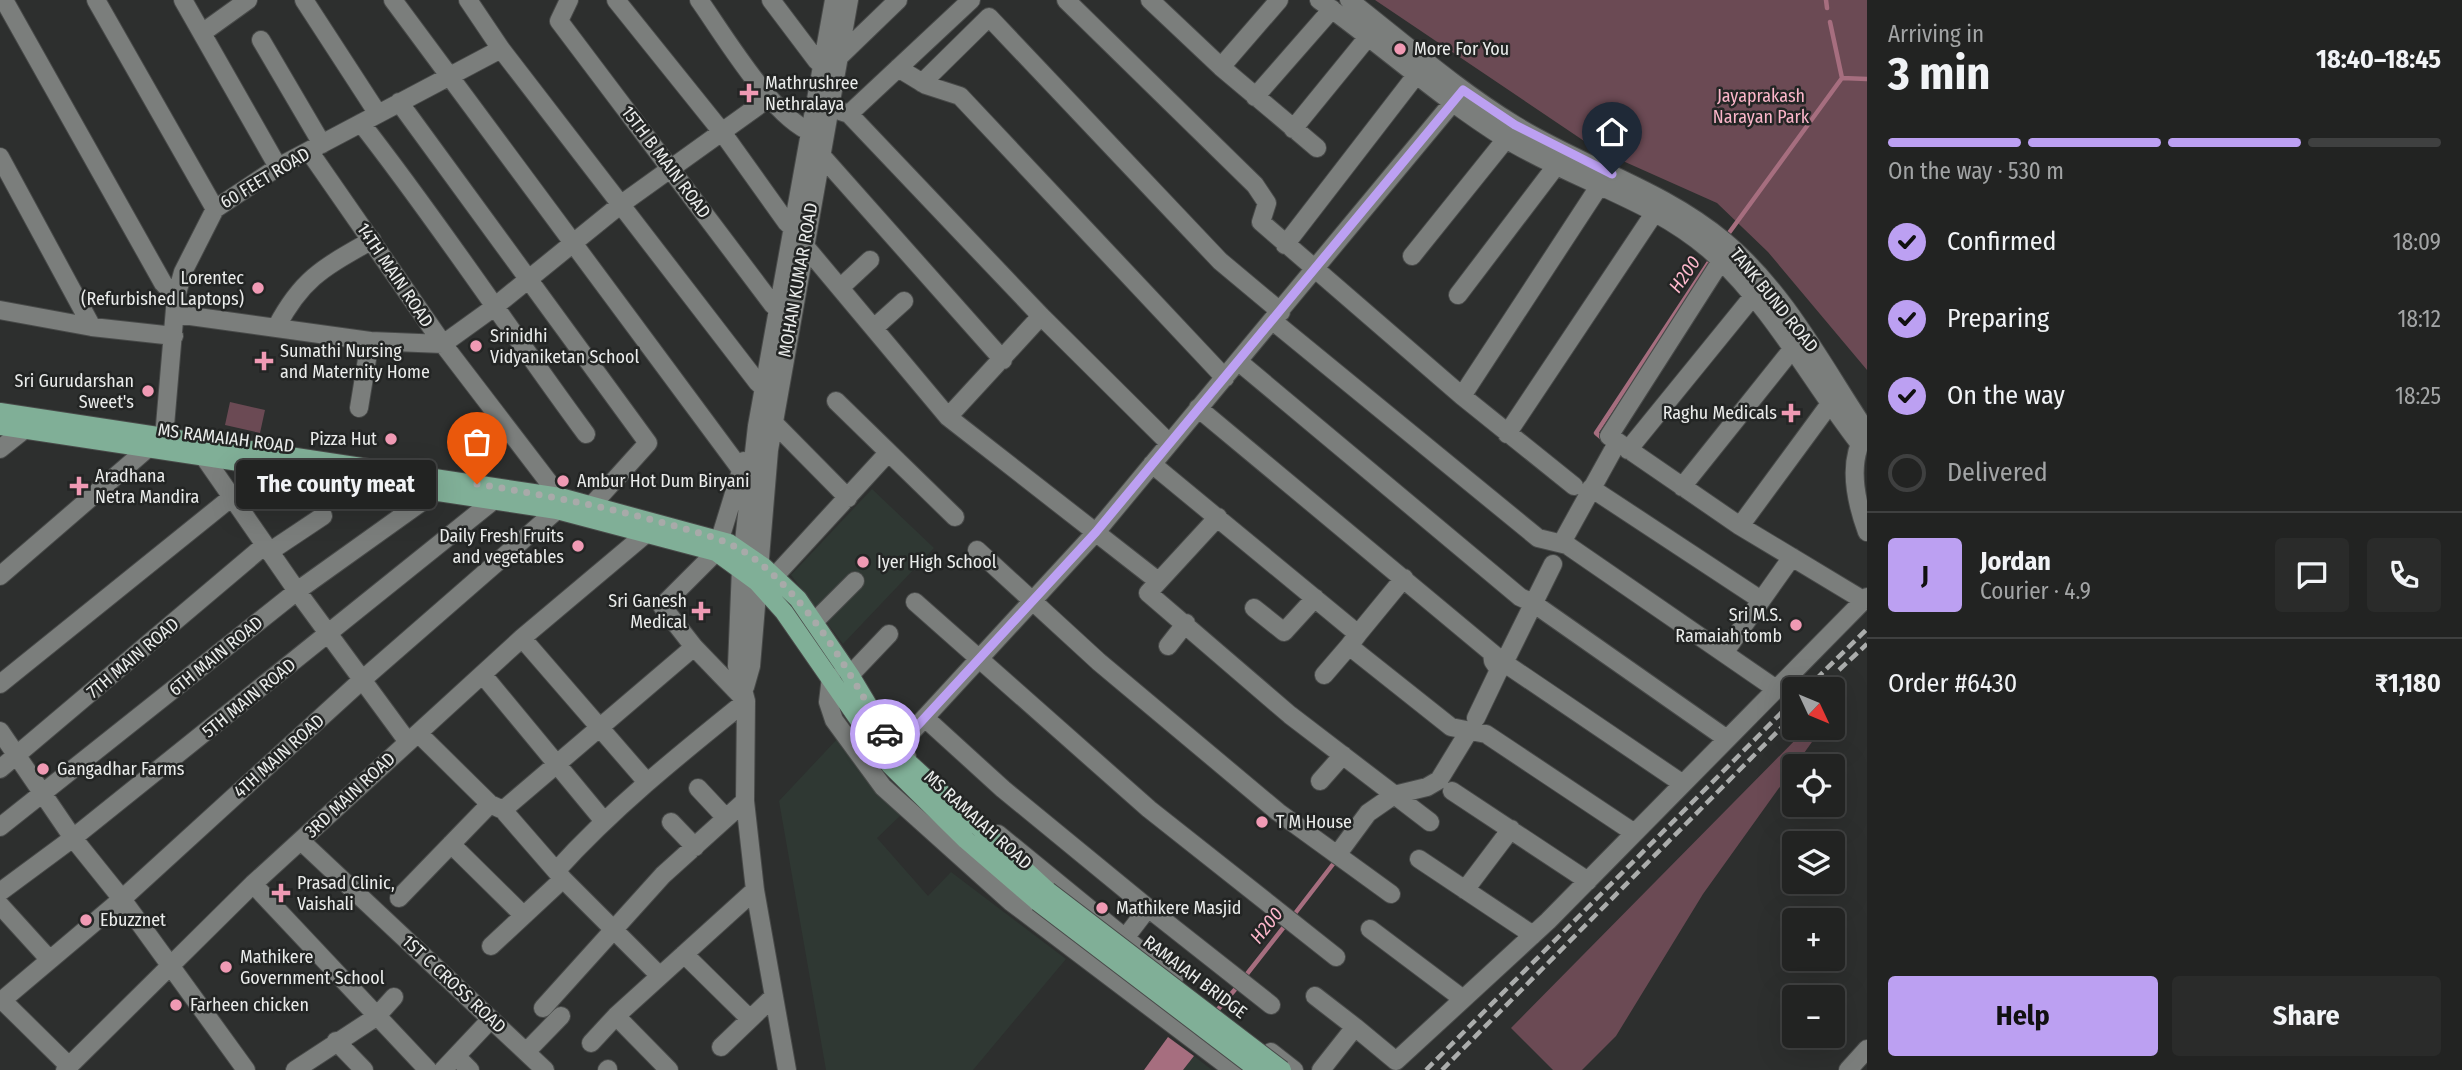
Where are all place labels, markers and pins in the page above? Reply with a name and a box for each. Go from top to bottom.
place label: More For You [1414,38,1509,60]
marker: More For You [1392,41,1408,57]
place label: Mathrushree Nethralaya [765,72,859,115]
marker: Mathrushree Nethralaya [739,83,759,103]
pin [1582,102,1642,174]
place label: Lorentec (Refurbished Laptops) [81,267,244,310]
marker: Lorentec (Refurbished Laptops) [250,280,266,296]
place label: Srinidhi Vidyaniketan School [490,325,639,368]
marker: Srinidhi Vidyaniketan School [468,338,484,354]
place label: Sumathi Nursing and Maternity Home [280,340,430,383]
marker: Sumathi Nursing and Maternity Home [254,351,274,371]
place label: Sri Gurudarshan Sweet's [15,370,134,413]
marker: Sri Gurudarshan Sweet's [140,383,156,399]
place label: Raghu Medicals [1663,402,1777,424]
marker: Raghu Medicals [1783,405,1799,421]
pin [447,412,507,484]
place label: Pizza Hut [310,428,377,450]
marker: Pizza Hut [383,431,399,447]
callout: The county meat [235,460,435,508]
place label: Aradhana Netra Mandira [95,465,199,508]
place label: Ambur Hot Dum Biryani [577,470,750,492]
marker: Ambur Hot Dum Biryani [555,473,571,489]
marker: Aradhana Netra Mandira [69,476,89,496]
place label: Daily Fresh Fruits and vegetables [439,525,564,568]
marker: Daily Fresh Fruits and vegetables [570,538,586,554]
place label: Iyer High School [877,551,997,573]
marker: Iyer High School [855,554,871,570]
place label: Sri Ganesh Medical [608,590,687,633]
marker: Sri Ganesh Medical [693,603,709,619]
place label: Sri M.S. Ramaiah tomb [1675,604,1782,647]
marker: Sri M.S. Ramaiah tomb [1788,617,1804,633]
place label: Gangadhar Farms [57,758,185,780]
marker: Gangadhar Farms [35,761,51,777]
place label: T M House [1276,811,1352,833]
marker: T M House [1254,814,1270,830]
place label: Prasad Clinic, Vaishali [297,872,395,915]
marker: Prasad Clinic, Vaishali [271,883,291,903]
place label: Mathikere Masjid [1116,897,1241,919]
marker: Mathikere Masjid [1094,900,1110,916]
place label: Ebuzznet [100,909,166,931]
marker: Ebuzznet [78,912,94,928]
place label: Mathikere Government School [240,946,385,989]
marker: Mathikere Government School [218,959,234,975]
place label: Farheen chicken [190,994,309,1016]
marker: Farheen chicken [168,997,184,1013]

